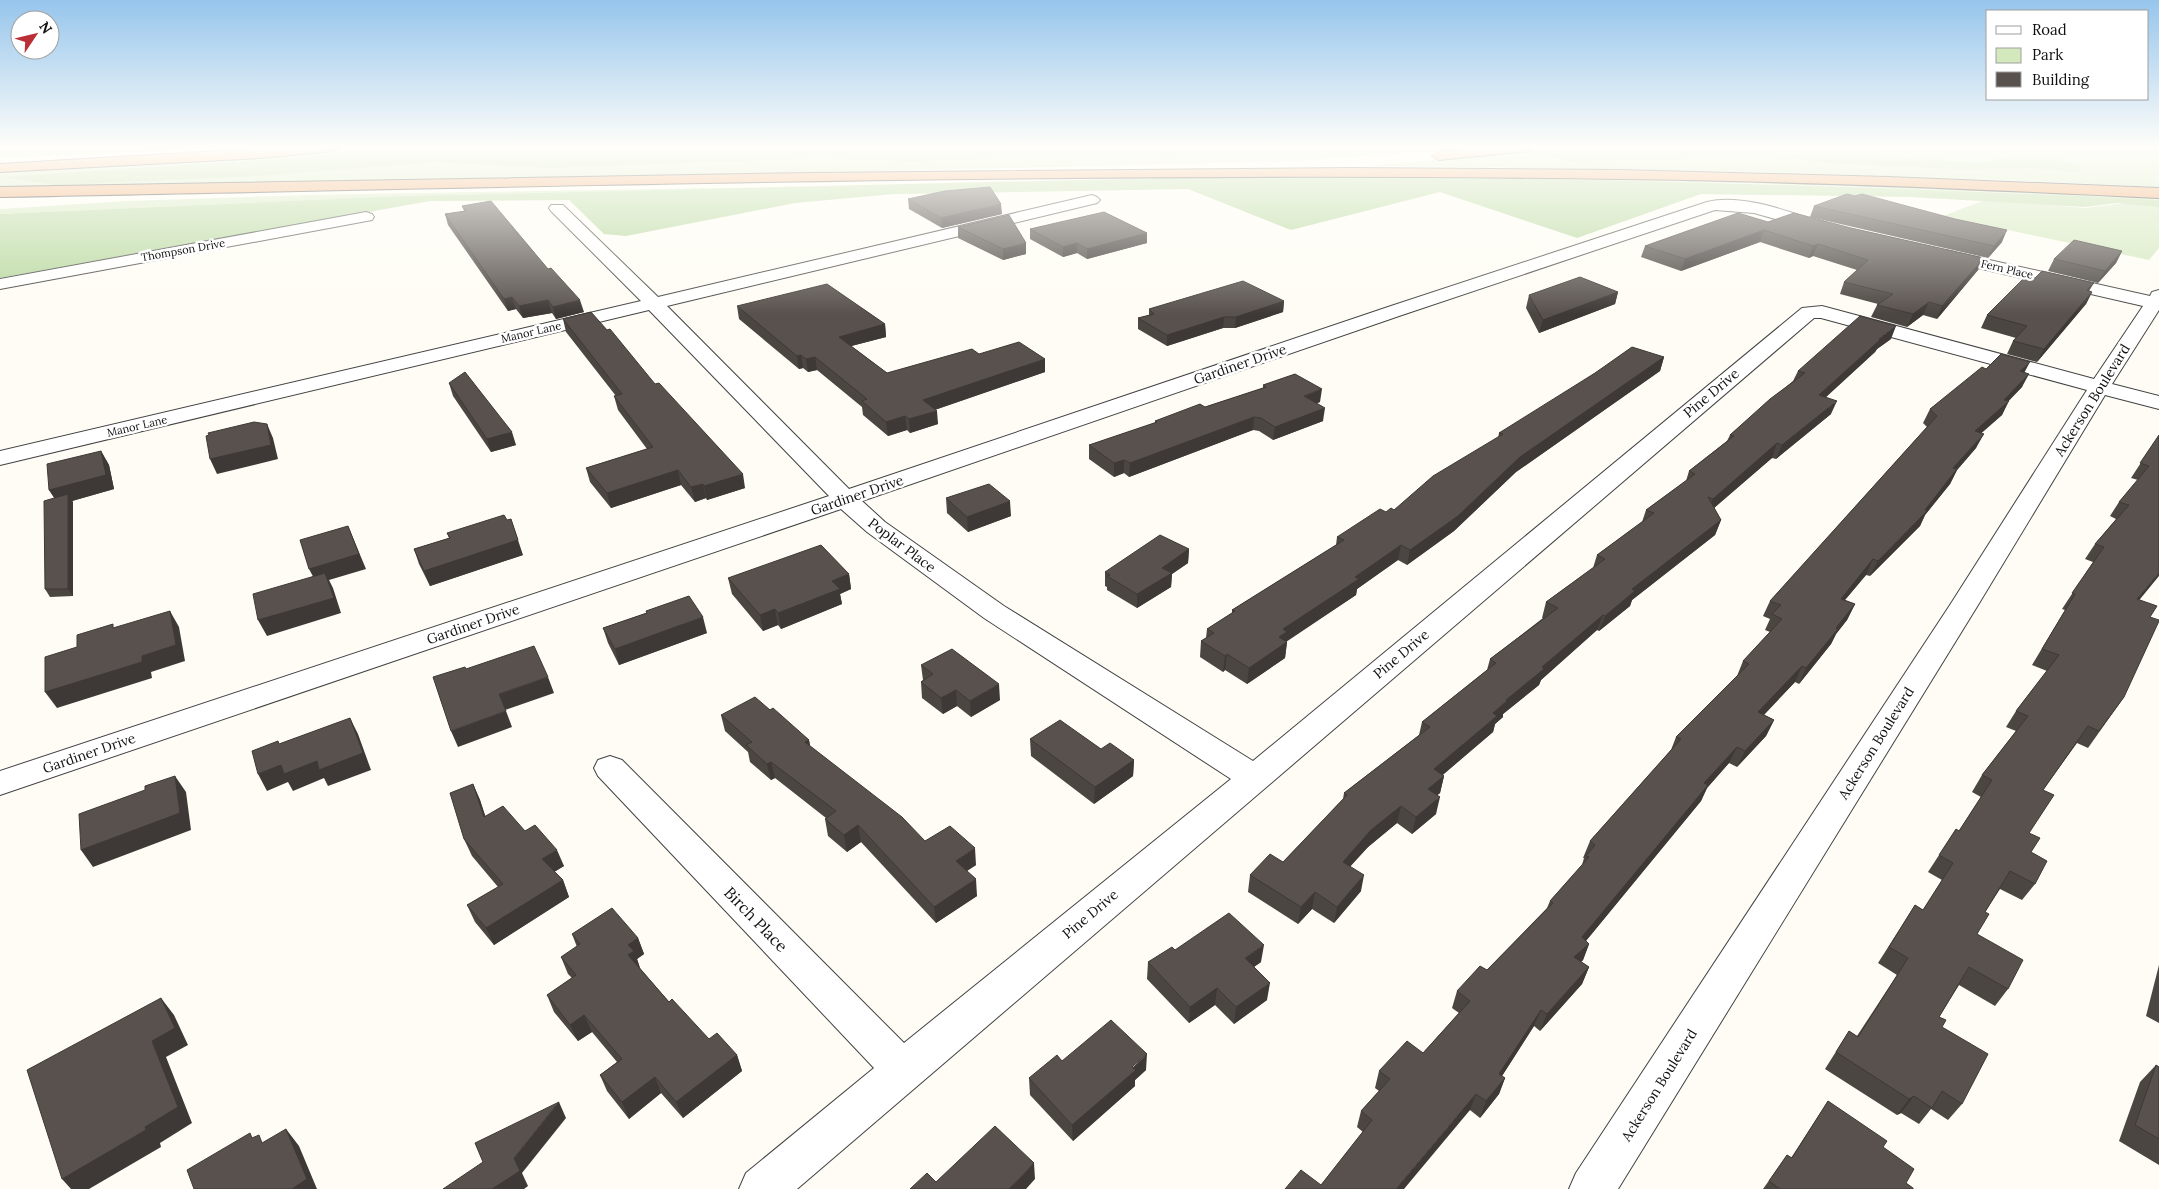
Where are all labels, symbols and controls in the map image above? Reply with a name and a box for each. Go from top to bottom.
north arrow [10,10,60,60]
legend [1986,10,2149,100]
text: N [35,18,56,37]
text: Road [2032,20,2067,39]
text: Park [2032,45,2063,64]
text: Building [2032,70,2090,89]
street label: Thompson Drive [140,236,226,264]
street label: Fern Place [1980,256,2035,282]
street label: Manor Lane [499,318,563,346]
street label: Gardiner Drive [1191,340,1289,388]
street label: Ackerson Boulevard [2050,340,2134,460]
street label: Pine Drive [1679,364,1743,421]
street label: Manor Lane [105,412,169,440]
street label: Gardiner Drive [808,471,906,519]
street label: Poplar Place [865,514,940,577]
street label: Gardiner Drive [424,600,522,648]
street label: Pine Drive [1369,625,1433,682]
street label: Ackerson Boulevard [1834,683,1918,803]
street label: Gardiner Drive [40,729,138,777]
street label: Birch Place [720,882,792,956]
street label: Pine Drive [1058,885,1122,942]
street label: Ackerson Boulevard [1617,1025,1701,1145]

